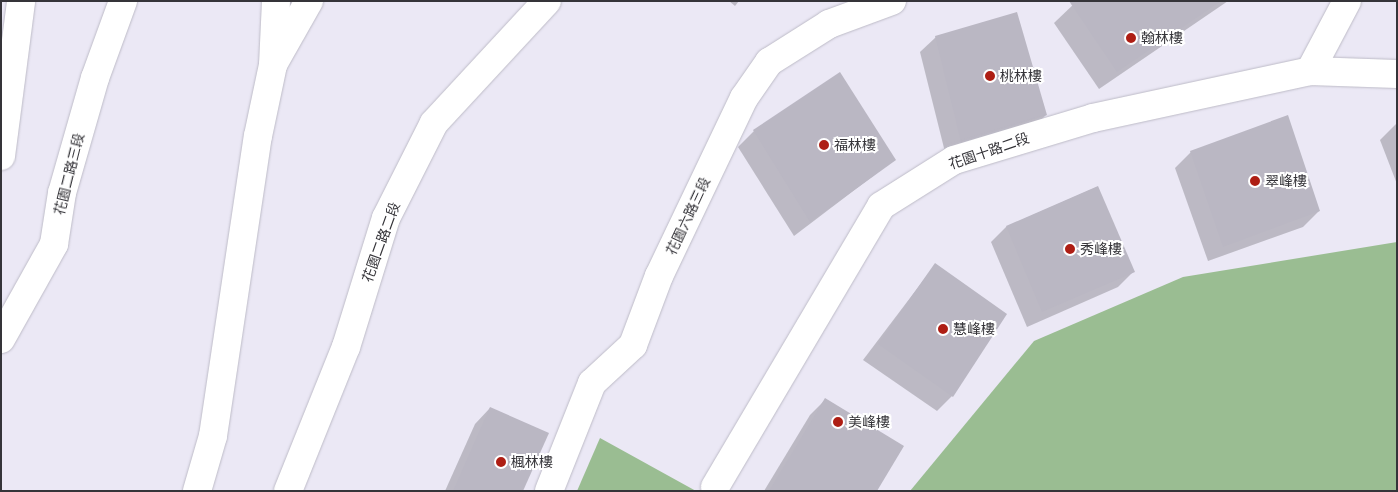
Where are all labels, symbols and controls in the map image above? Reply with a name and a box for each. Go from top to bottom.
place label: 翰林樓 [1141,30,1183,46]
marker: 翰林樓 [1125,32,1137,44]
place label: 桃林樓 [1000,68,1042,84]
marker: 桃林樓 [984,70,996,82]
street label: 花園十路二段 [947,129,1031,173]
street label: 花園二路三段 [51,131,87,217]
place label: 福林樓 [834,137,876,153]
marker: 福林樓 [818,139,830,151]
place label: 翠峰樓 [1265,173,1307,189]
street label: 花園六路三段 [663,174,713,258]
marker: 翠峰樓 [1249,175,1261,187]
street label: 花園二路二段 [359,200,403,284]
place label: 秀峰樓 [1080,241,1122,257]
marker: 秀峰樓 [1064,243,1076,255]
place label: 慧峰樓 [953,321,995,337]
marker: 慧峰樓 [937,323,949,335]
place label: 美峰樓 [848,414,890,430]
marker: 美峰樓 [832,416,844,428]
place label: 楓林樓 [511,454,553,470]
marker: 楓林樓 [495,456,507,468]

